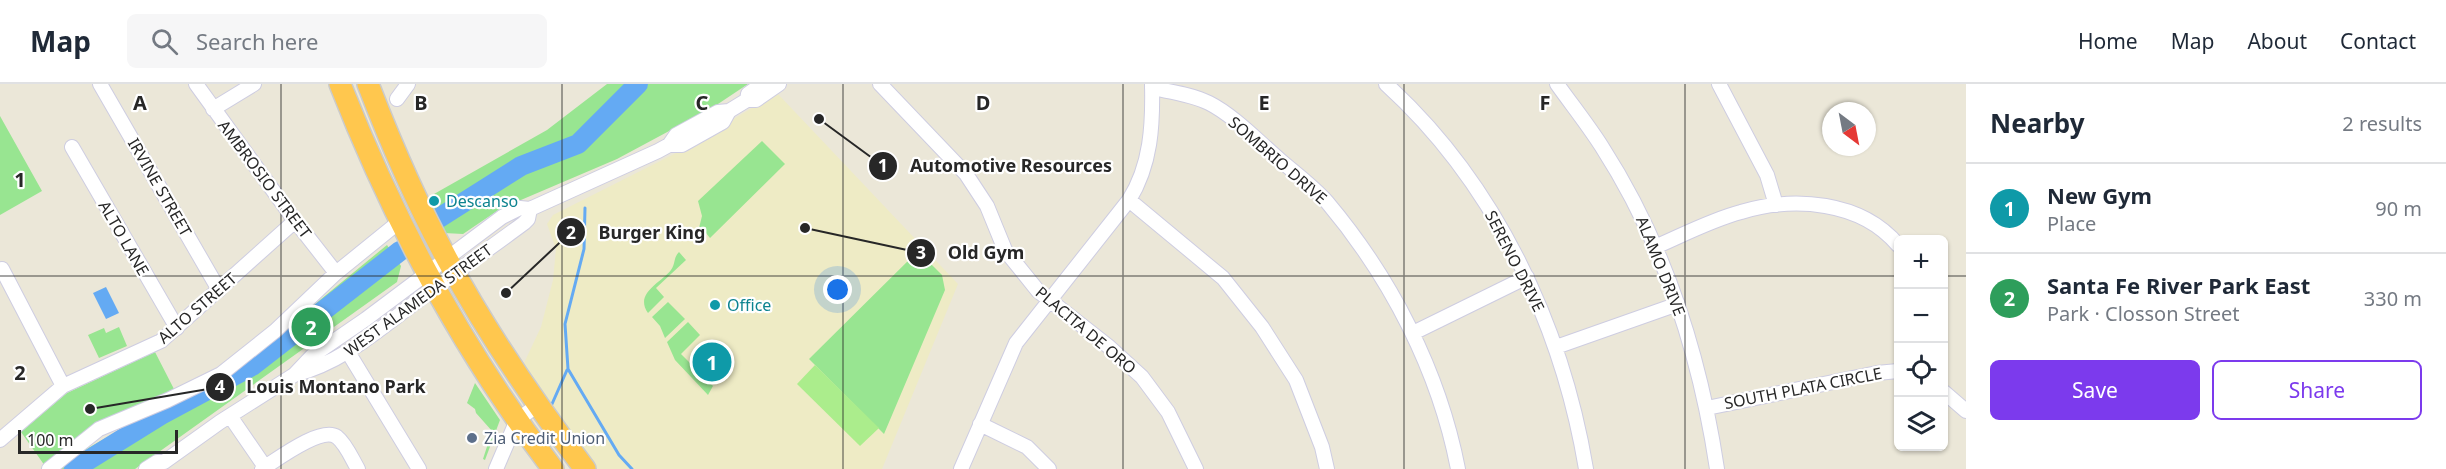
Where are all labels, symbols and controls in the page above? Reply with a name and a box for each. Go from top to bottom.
search box [127,14,547,68]
text: Map [30,22,91,60]
icon: search [148,25,181,58]
text: Search here [196,26,318,56]
text: Home [2078,27,2138,55]
text: Map [2171,27,2214,55]
text: About [2247,27,2307,55]
text: Contact [2340,27,2416,55]
text: A [133,89,147,116]
text: B [414,89,428,116]
text: C [696,89,709,116]
text: D [976,89,990,116]
text: E [1258,89,1270,116]
text: F [1540,89,1550,116]
north arrow [1822,102,1876,156]
text: Nearby [1990,105,2085,141]
text: 2 results [2342,110,2422,137]
street label: SOMBRIO DRIVE [1224,111,1332,209]
street label: AMBROSIO STREET [213,115,317,243]
street label: IRVINE STREET [123,134,197,240]
callout: Automotive Resources [868,148,1124,184]
text: 1 [878,153,888,177]
text: Automotive Resources [910,153,1112,177]
text: 1 [14,166,26,193]
text: New Gym [2047,180,2152,210]
place label: Descanso [446,190,518,212]
marker: Descanso [427,194,441,208]
text: 1 [2004,195,2015,222]
text: 90 m [2375,195,2422,222]
street label: ALTO LANE [94,196,154,280]
street label: SERENO DRIVE [1480,207,1550,315]
text: Place [2047,210,2096,237]
street label: ALAMO DRIVE [1631,213,1691,319]
callout: Burger King [556,214,717,250]
text: 2 [566,220,576,244]
text: Burger King [599,220,705,244]
callout: Old Gym [906,235,1037,271]
map controls [1894,235,1948,451]
button: + [1894,235,1948,289]
street label: WEST ALAMEDA STREET [340,239,497,361]
text: 3 [916,240,926,264]
text: Old Gym [948,240,1024,264]
street label: ALTO STREET [153,268,241,348]
text: Santa Fe River Park East [2047,270,2310,300]
your location [823,275,852,304]
street label: PLACITA DE ORO [1031,281,1141,379]
text: 2 [2004,285,2015,312]
text: 330 m [2364,285,2422,312]
button: − [1894,289,1948,343]
place label: Office [727,294,771,316]
marker: Office [708,298,722,312]
text: Park · Closson Street [2047,300,2240,327]
pin: 2 [292,304,330,350]
pin: 1 [692,340,732,384]
button: locate [1894,343,1948,397]
text: 2 [14,359,26,386]
button: Save [1990,360,2200,420]
button: Share [2212,360,2422,420]
street label: SOUTH PLATA CIRCLE [1722,362,1884,414]
callout: Louis Montano Park [205,369,438,405]
text: 4 [215,374,225,398]
text: Louis Montano Park [246,374,427,398]
button: layers [1894,397,1948,451]
scale bar [18,427,178,454]
place label: Zia Credit Union [484,427,605,449]
text: 100 m [27,429,74,451]
marker: Zia Credit Union [465,431,479,445]

